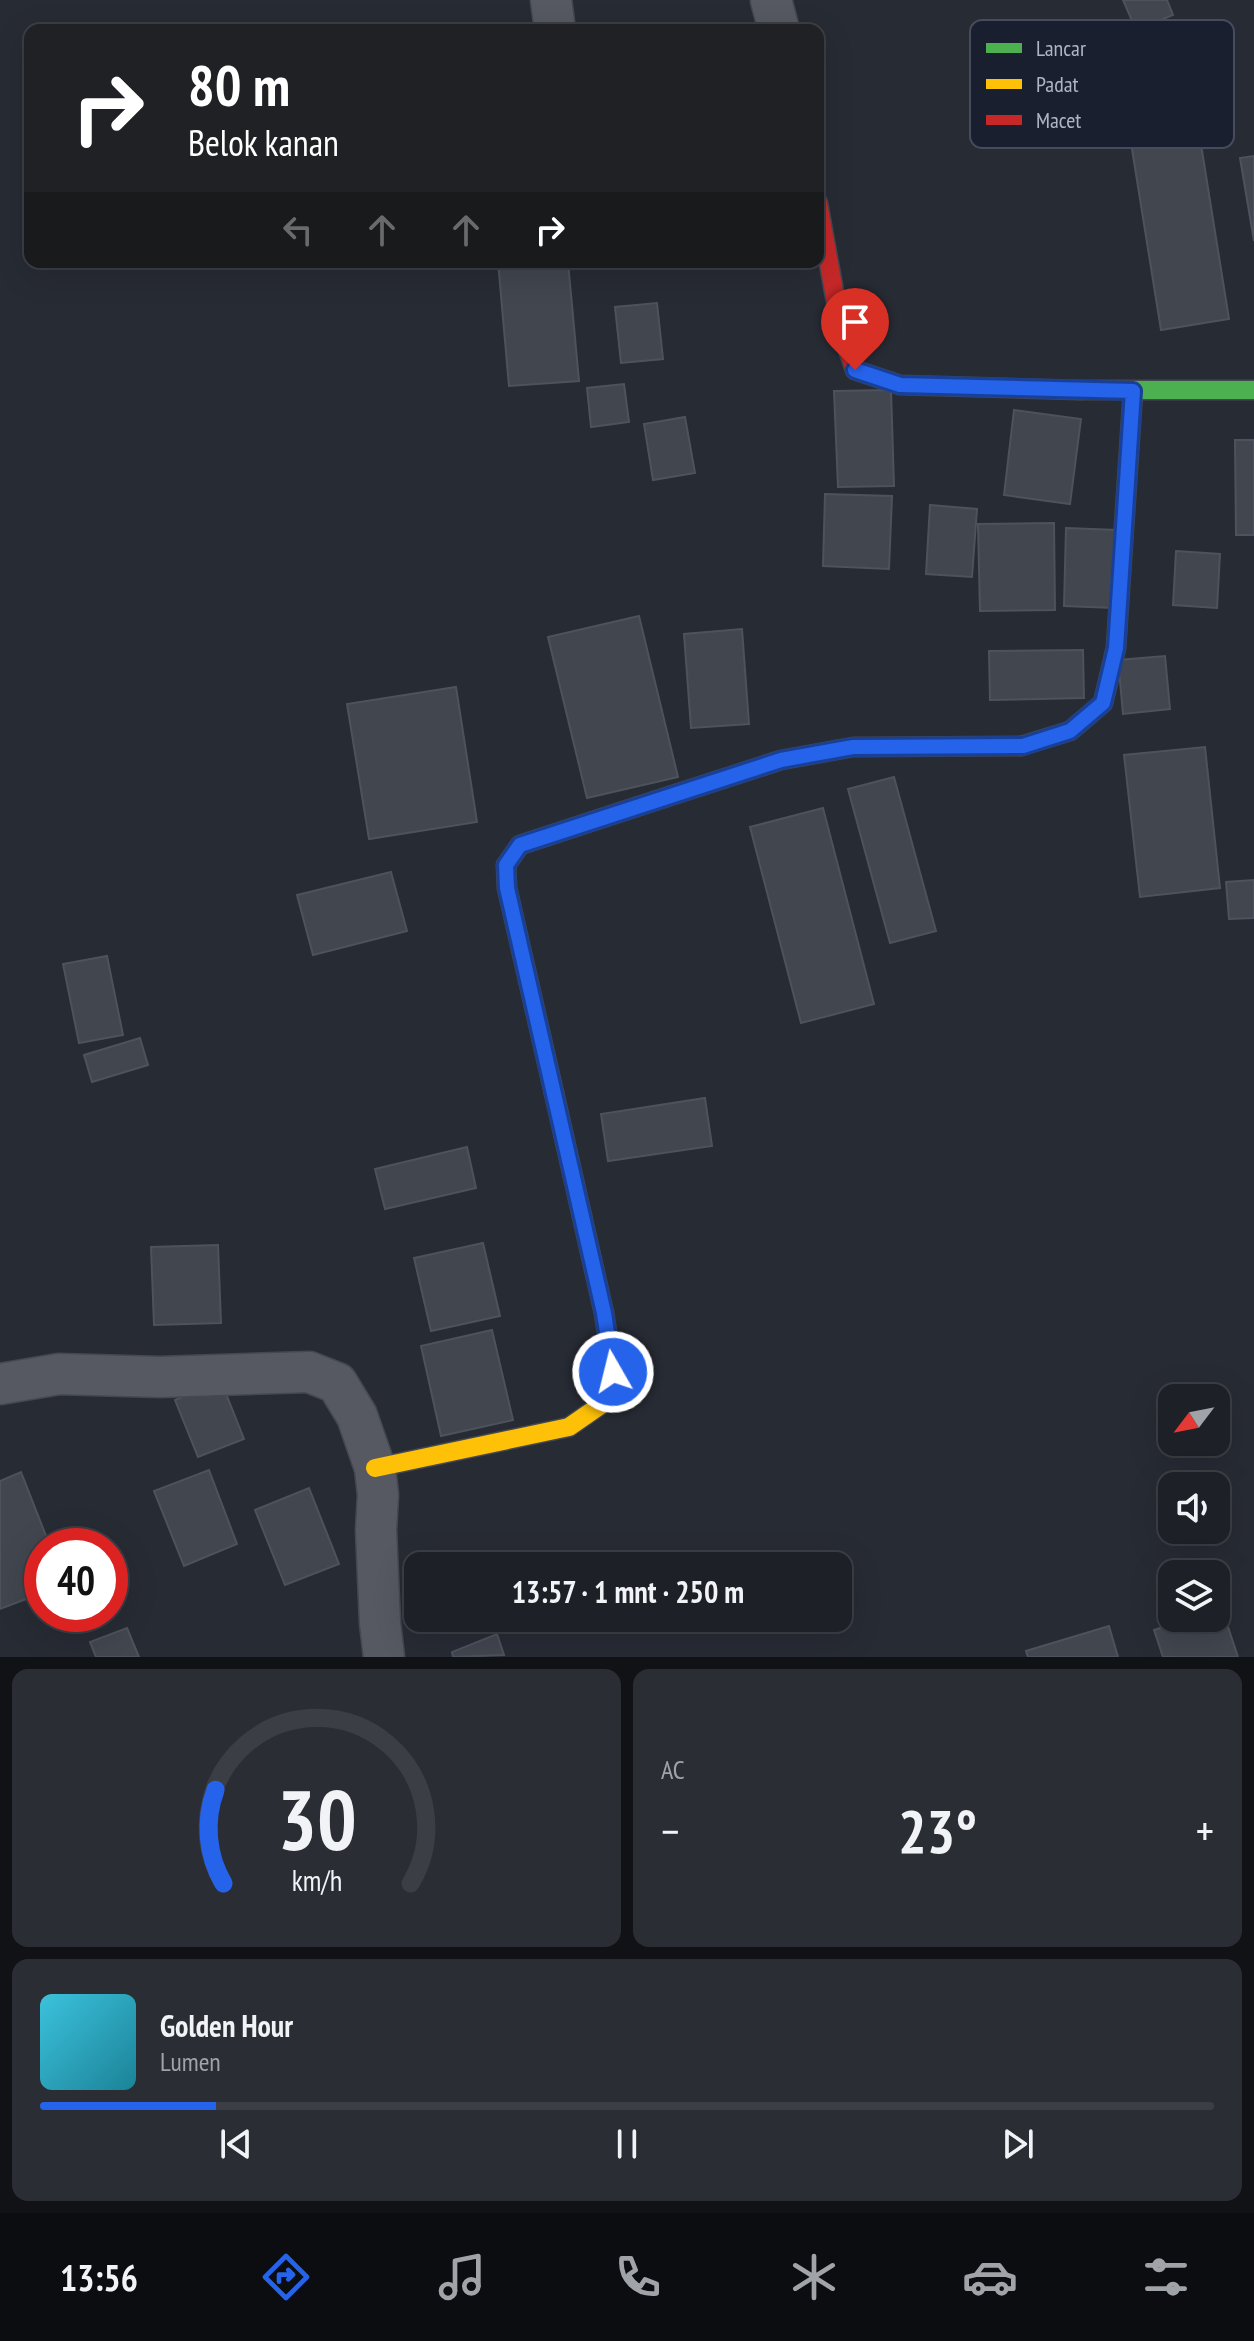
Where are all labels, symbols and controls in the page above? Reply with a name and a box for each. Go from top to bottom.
legend [970,20,1234,148]
text: Lancar [1036,34,1086,62]
text: 80 m [188,49,290,121]
icon: right [56,56,160,160]
text: Padat [1036,70,1079,98]
text: Macet [1036,106,1081,134]
text: Belok kanan [188,119,339,166]
icon: left [276,208,320,252]
icon: ahead [360,208,404,252]
icon: ahead [444,208,488,252]
icon: right [528,208,572,252]
pin [821,288,889,370]
icon: arrive [833,300,877,344]
position arrow [571,1330,655,1414]
north arrow [1158,1384,1230,1456]
map controls [1158,1384,1230,1632]
button: sound [1158,1472,1230,1544]
speed limit sign: 40 [24,1528,128,1632]
button: layers [1158,1560,1230,1632]
text: 13:57 · 1 mnt · 250 m [512,1572,744,1611]
text: AC [661,1753,685,1786]
text: 30 [277,1765,356,1873]
text: 23° [898,1792,977,1870]
text: − [661,1802,679,1859]
text: + [1196,1802,1214,1859]
text: km/h [291,1862,342,1899]
text: Golden Hour [160,2006,293,2045]
text: Lumen [160,2045,221,2078]
icon: previous [214,2122,258,2166]
icon: pause [605,2122,649,2166]
icon: next [996,2122,1040,2166]
icon: directions [258,2249,314,2305]
icon: music [434,2249,490,2305]
icon: phone [610,2249,666,2305]
icon: climate [786,2249,842,2305]
icon: car [962,2249,1018,2305]
icon: filters [1138,2249,1194,2305]
text: 13:56 [60,2254,138,2301]

